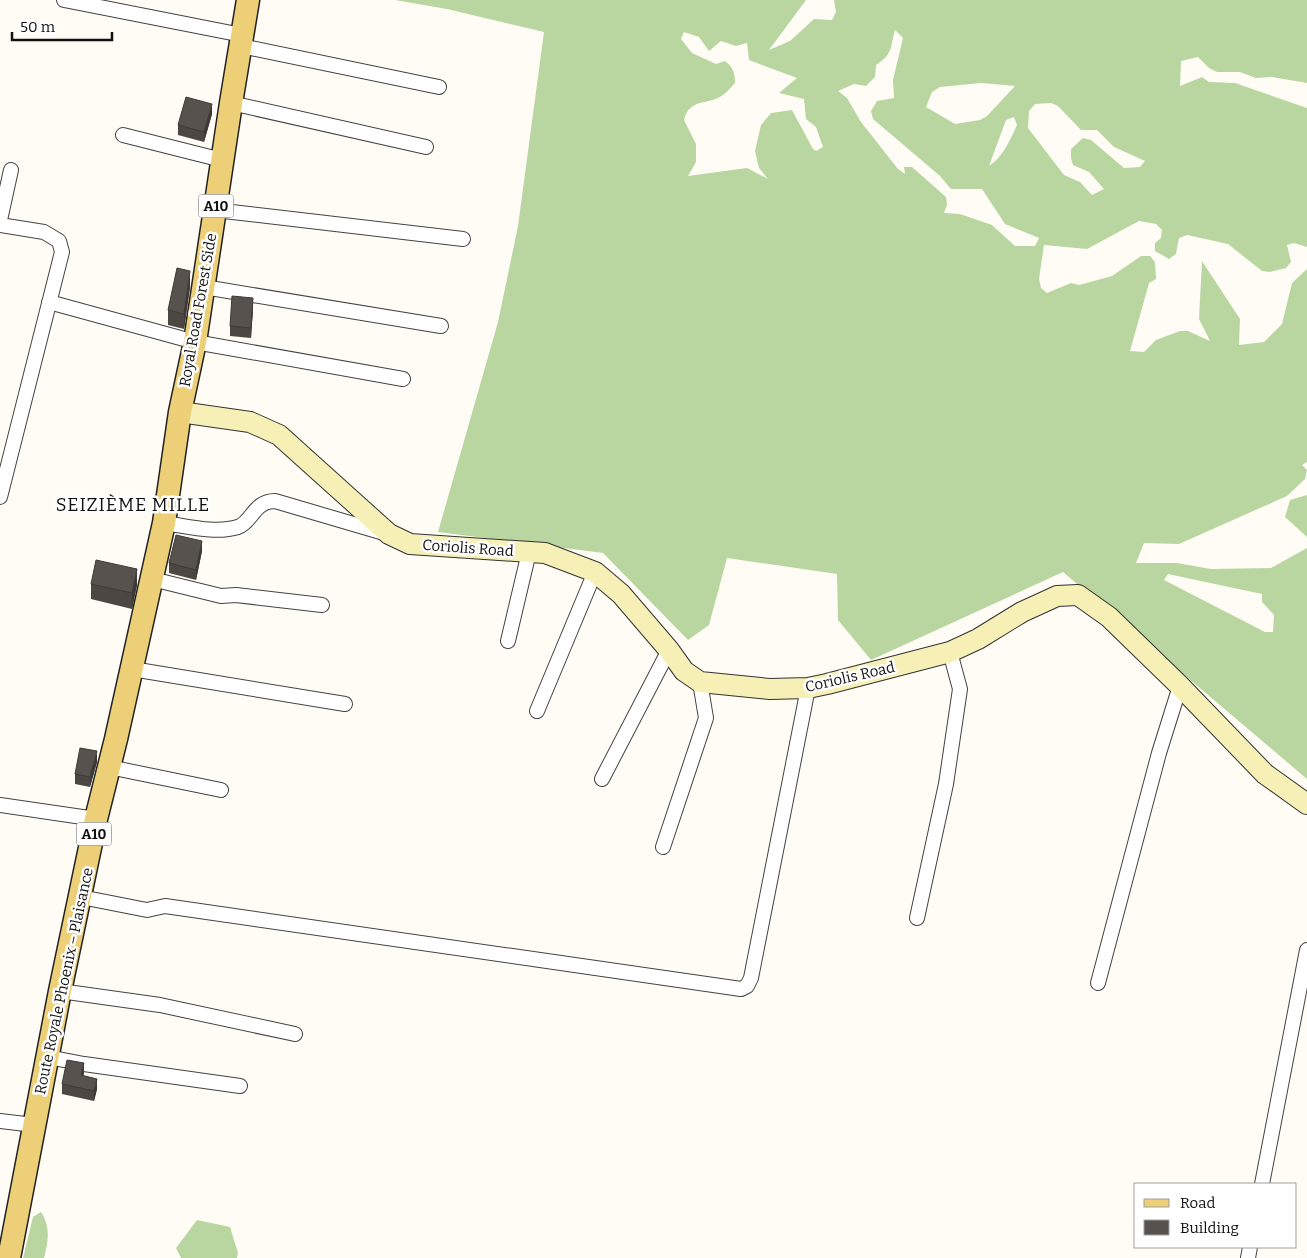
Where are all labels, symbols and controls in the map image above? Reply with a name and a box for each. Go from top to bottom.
scale bar [12,10,112,42]
text: 50 m [20,18,56,36]
road number: A10 [198,195,234,218]
street label: Royal Road Forest Side [176,232,220,388]
district label: SEIZIÈME MILLE [56,493,210,516]
street label: Coriolis Road [422,536,514,560]
street label: Coriolis Road [803,658,897,696]
road number: A10 [76,822,112,846]
street label: Route Royale Phoenix – Plaisance [31,866,97,1096]
legend [1134,1183,1297,1248]
text: Road [1180,1194,1215,1212]
text: Building [1180,1219,1239,1237]

